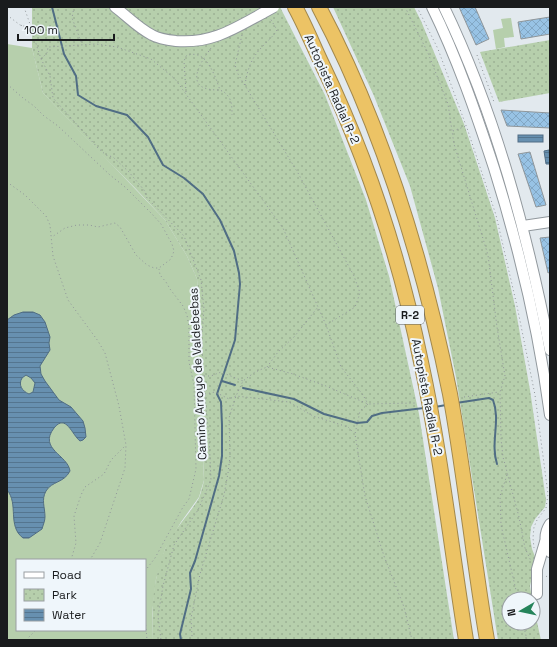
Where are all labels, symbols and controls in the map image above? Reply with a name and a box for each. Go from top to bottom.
scale bar [18,16,114,42]
text: 100 m [24,22,58,38]
street label: Autopista Radial R-2 [301,32,363,146]
street label: Camino Arroyo de Valdebebas [186,288,210,460]
road number: R-2 [396,306,424,324]
street label: Autopista Radial R-2 [408,337,446,457]
legend [16,559,146,631]
text: Road [52,567,81,583]
text: Park [52,587,77,603]
north arrow [501,591,541,631]
text: Water [52,607,86,623]
text: N [504,608,519,617]

